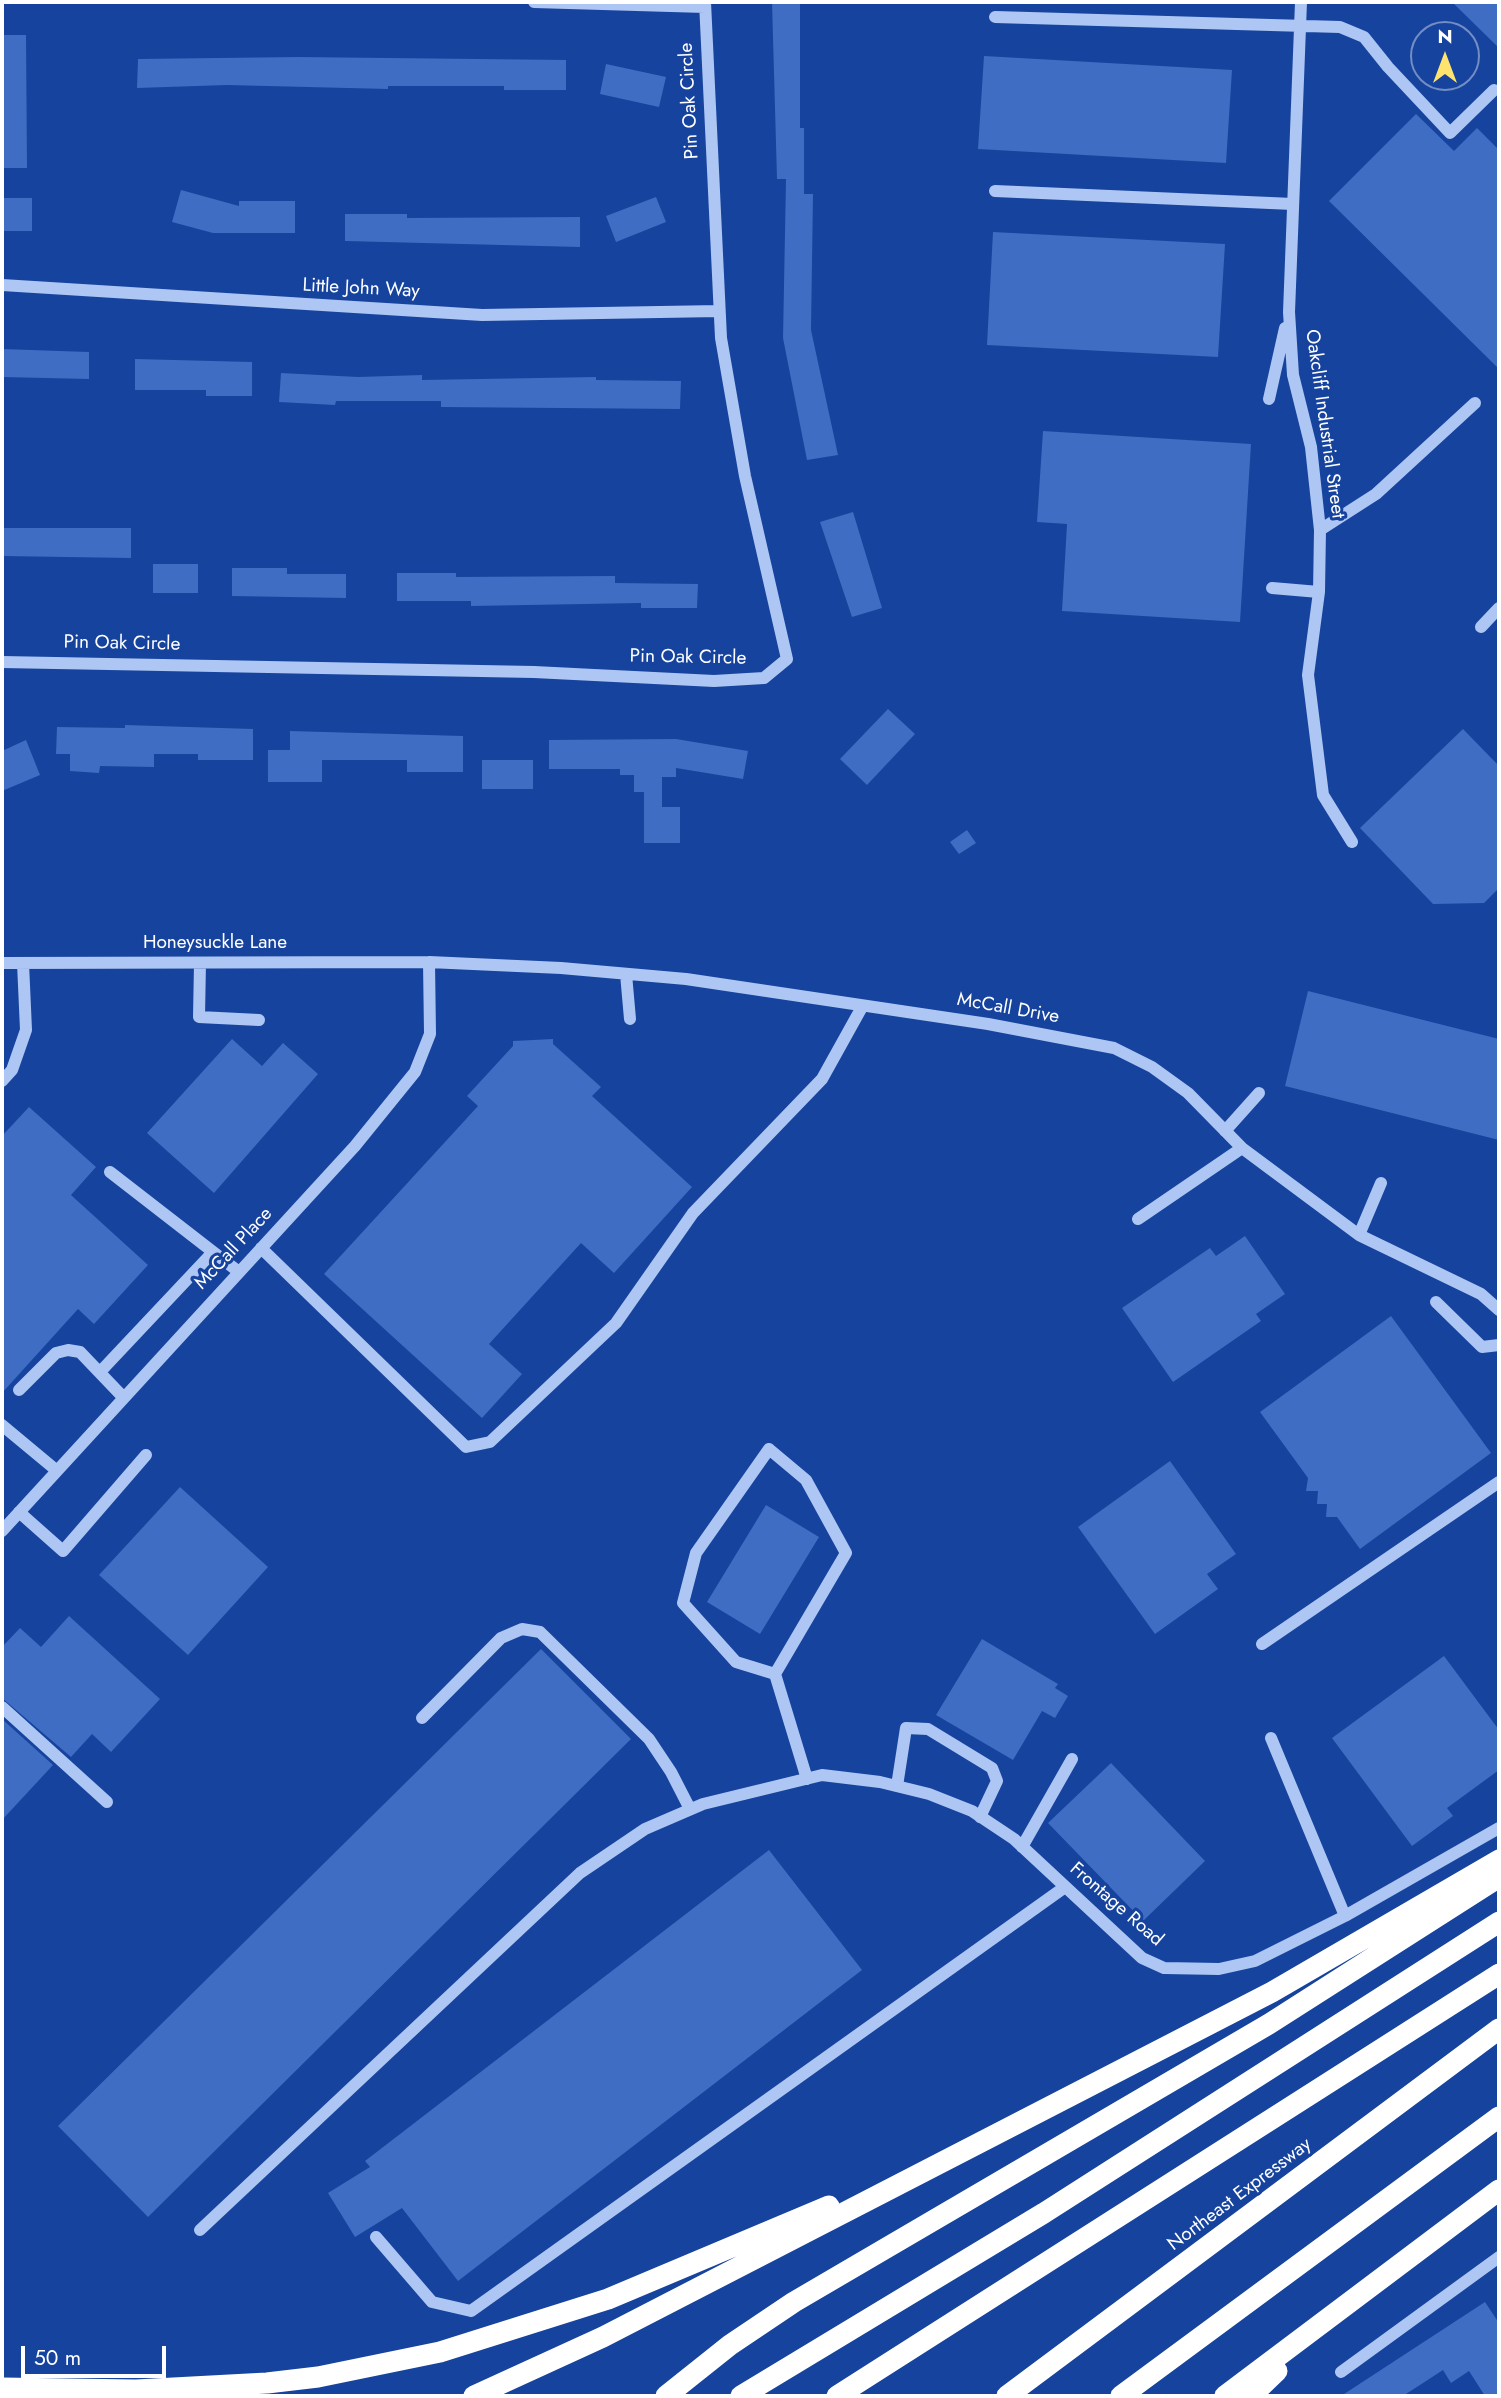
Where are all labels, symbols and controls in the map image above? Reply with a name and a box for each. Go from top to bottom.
north arrow [1410,21,1480,91]
text: N [1437,23,1453,50]
street label: Pin Oak Circle [676,42,704,160]
street label: Little John Way [302,275,420,303]
street label: Oakcliff Industrial Street [1299,328,1349,520]
street label: Pin Oak Circle [63,632,181,656]
street label: Pin Oak Circle [629,646,747,670]
street label: Honeysuckle Lane [143,932,287,954]
street label: McCall Drive [955,989,1061,1029]
street label: McCall Place [190,1203,278,1295]
street label: Frontage Road [1064,1858,1168,1952]
street label: Northeast Expressway [1164,2134,1316,2256]
scale bar [24,2332,170,2376]
text: 50 m [34,2343,81,2373]

